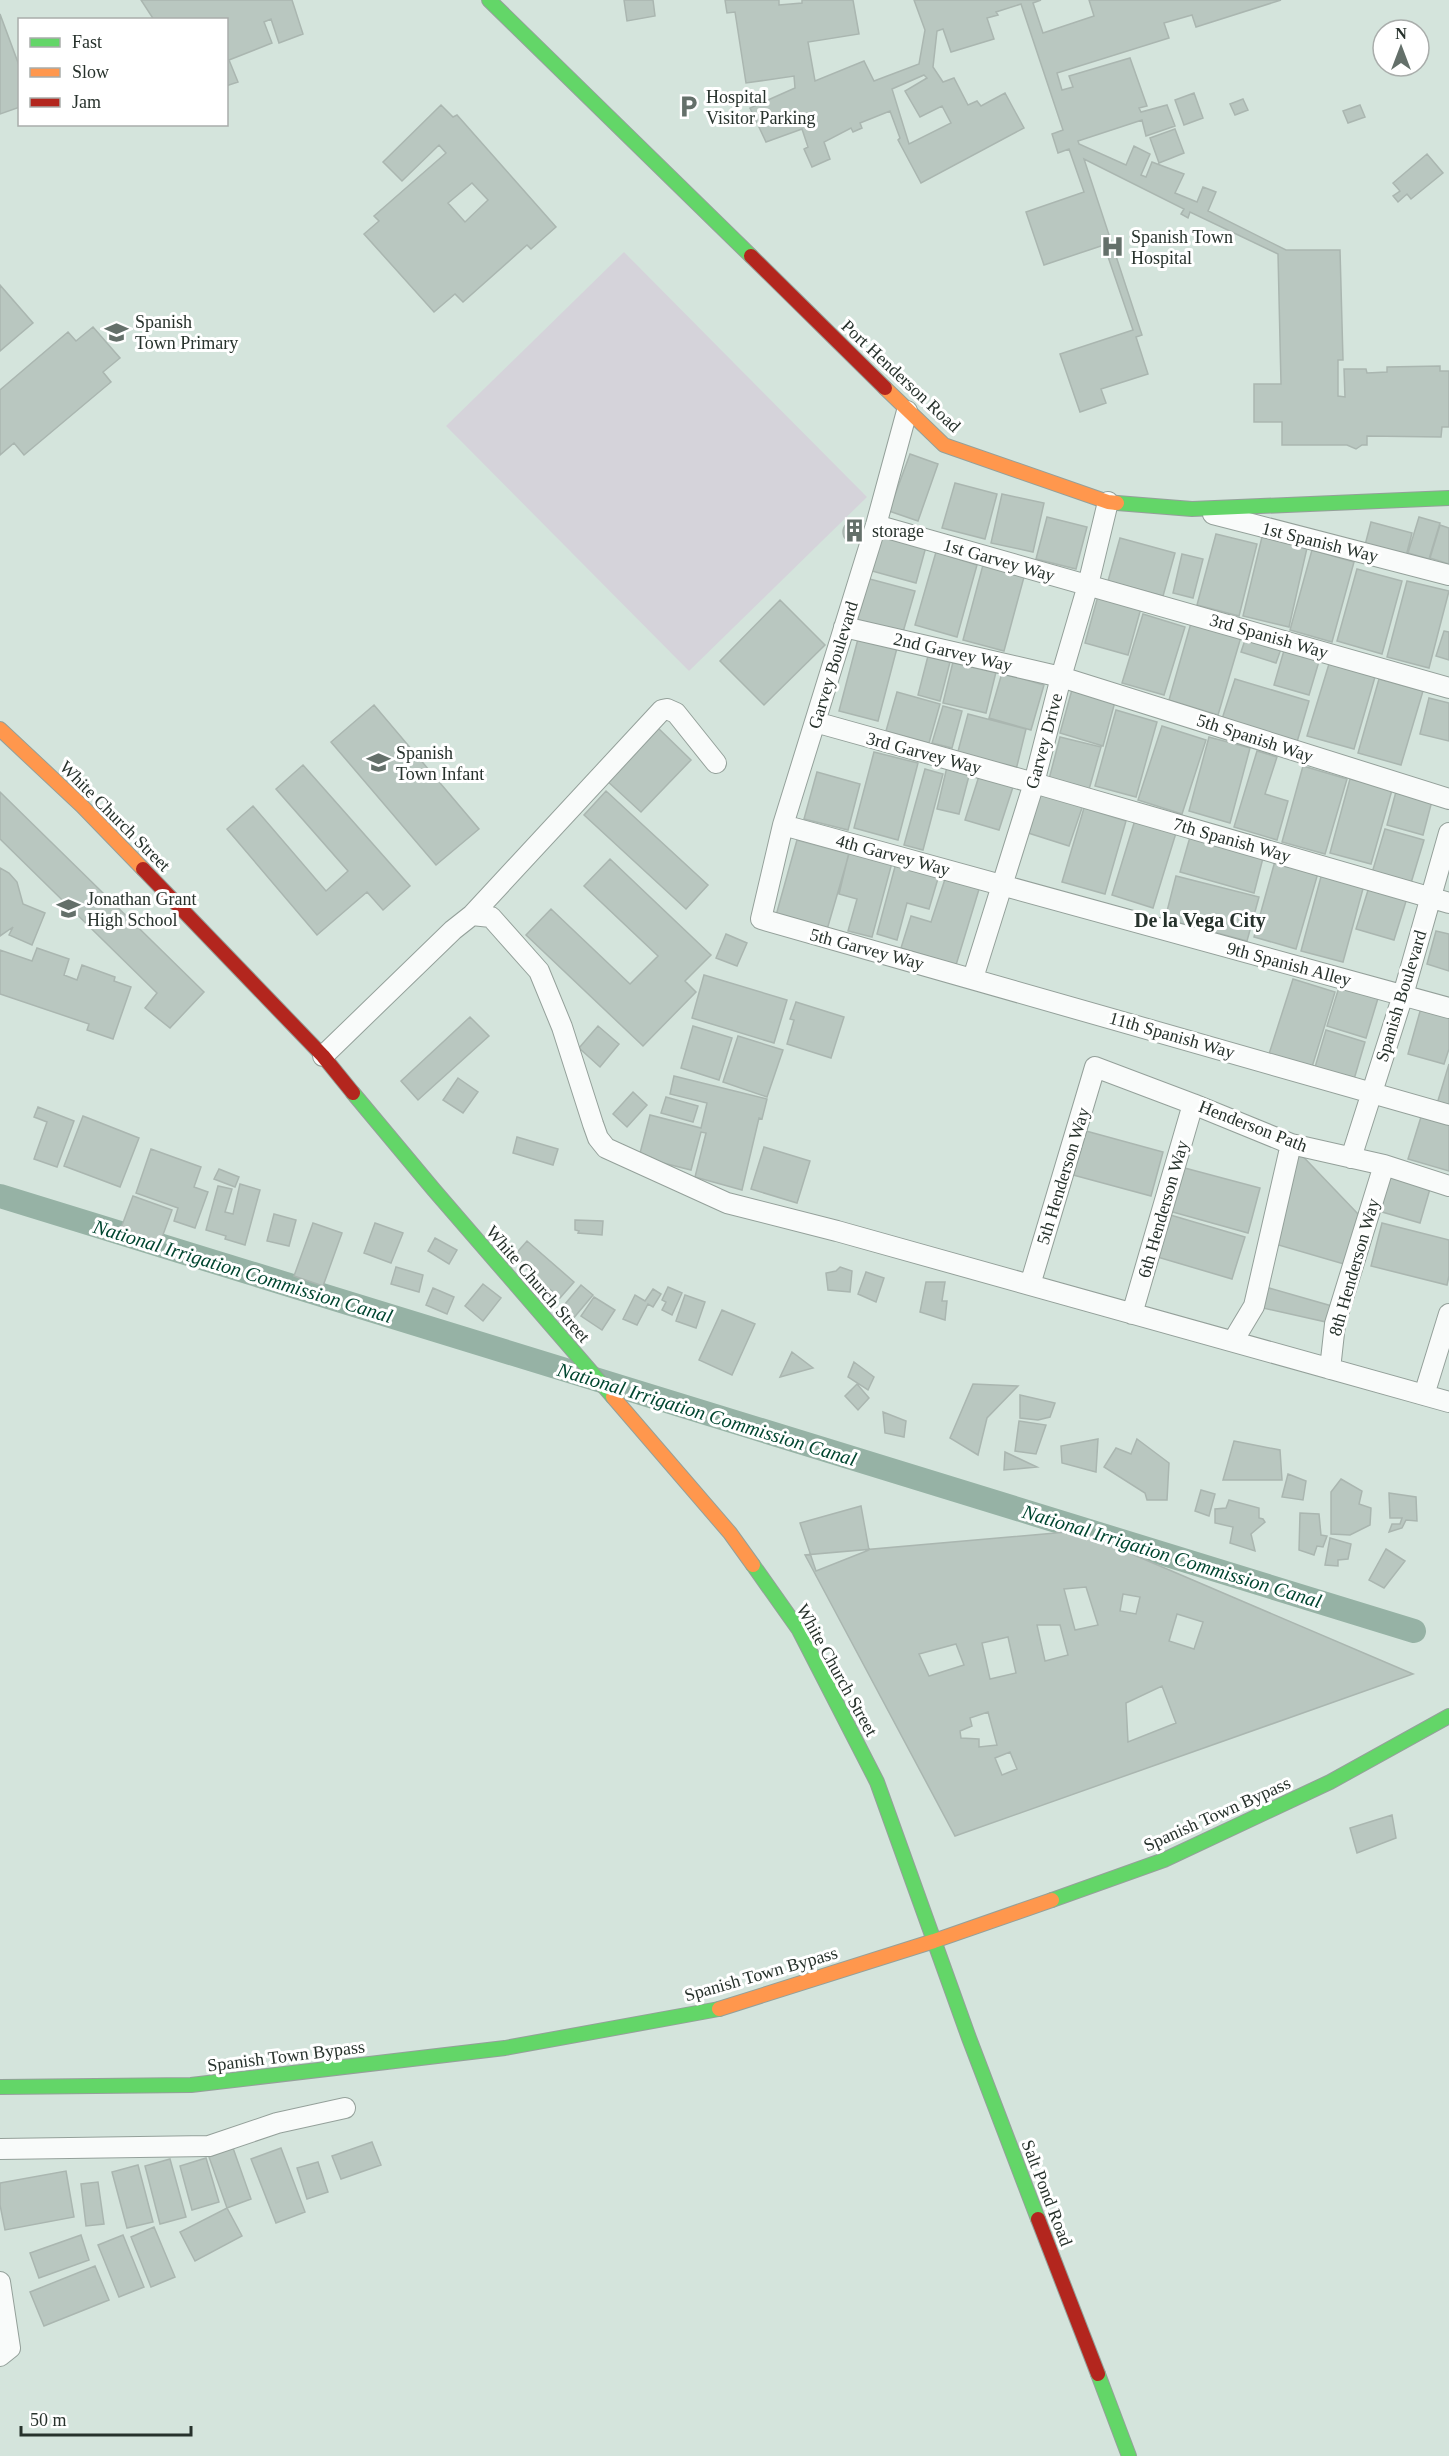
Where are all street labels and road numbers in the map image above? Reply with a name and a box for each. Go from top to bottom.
street label: Port Henderson Road [838,316,964,436]
street label: 1st Spanish Way [1260,518,1380,566]
street label: 1st Garvey Way [941,535,1057,585]
street label: Garvey Boulevard [804,599,862,731]
street label: 3rd Spanish Way [1208,610,1330,662]
street label: 2nd Garvey Way [892,629,1014,675]
street label: Garvey Drive [1022,691,1066,791]
street label: 5th Spanish Way [1194,710,1316,766]
street label: 3rd Garvey Way [864,728,984,778]
street label: White Church Street [56,757,174,875]
street label: 7th Spanish Way [1171,814,1293,866]
street label: 4th Garvey Way [834,830,952,880]
street label: 5th Garvey Way [808,924,926,974]
street label: Spanish Boulevard [1371,928,1431,1064]
street label: 9th Spanish Alley [1225,938,1353,990]
street label: 11th Spanish Way [1107,1008,1237,1062]
street label: Henderson Path [1196,1096,1310,1156]
street label: 5th Henderson Way [1033,1105,1093,1247]
street label: 6th Henderson Way [1134,1138,1192,1280]
street label: 8th Henderson Way [1325,1196,1383,1338]
street label: White Church Street [482,1222,594,1346]
street label: White Church Street [792,1600,882,1740]
street label: Spanish Town Bypass [1141,1773,1293,1855]
street label: Spanish Town Bypass [682,1943,840,2005]
street label: Spanish Town Bypass [206,2036,366,2076]
street label: Salt Pond Road [1018,2137,1076,2249]

